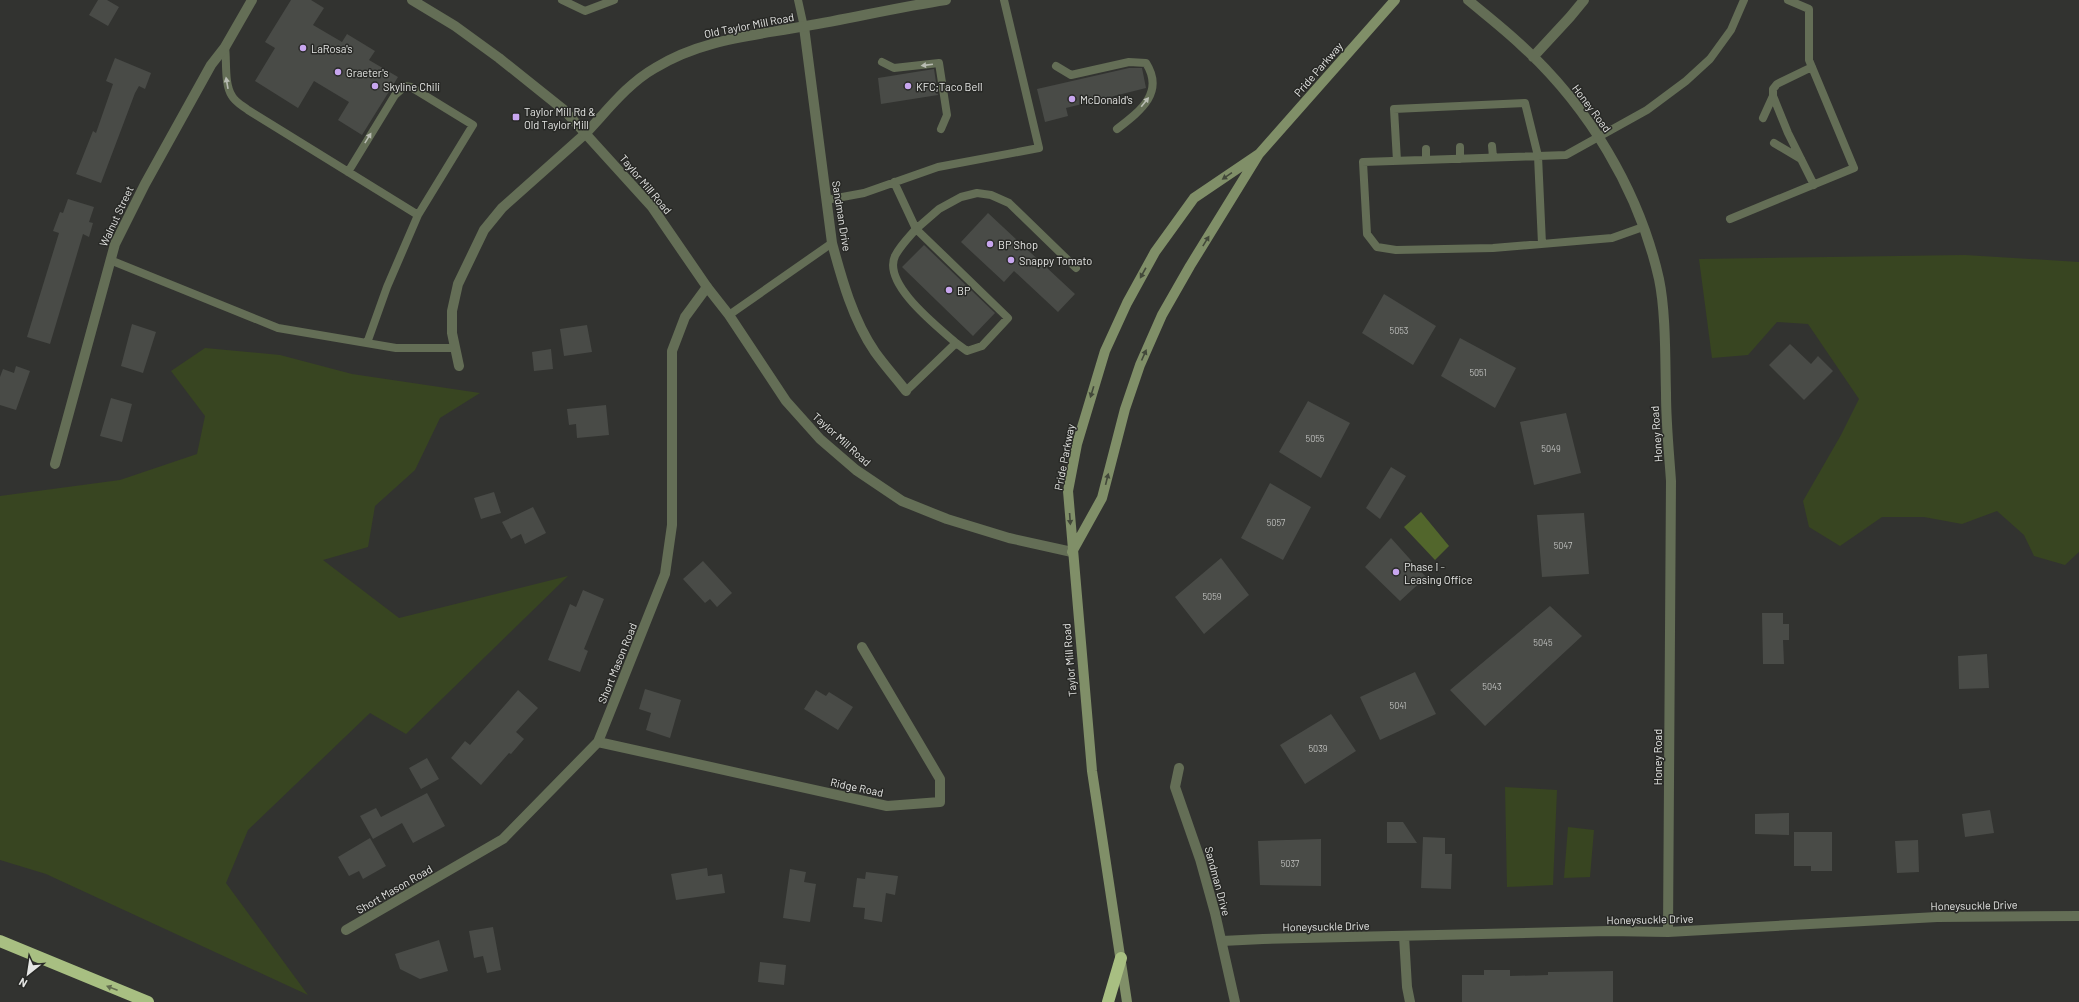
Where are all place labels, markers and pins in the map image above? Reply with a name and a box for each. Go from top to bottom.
place label: LaRosa's [311,42,353,55]
marker: LaRosa's [298,43,308,53]
place label: Graeter's [346,66,389,79]
marker: Graeter's [333,67,343,77]
place label: Skyline Chili [383,80,440,93]
place label: KFC;Taco Bell [916,80,982,93]
marker: Skyline Chili [370,81,380,91]
marker: KFC;Taco Bell [903,81,913,91]
place label: McDonald's [1080,93,1133,106]
marker: McDonald's [1067,94,1077,104]
place label: Taylor Mill Rd & Old Taylor Mill [524,105,596,131]
marker: Taylor Mill Rd & Old Taylor Mill [511,112,521,122]
place label: BP Shop [998,238,1038,251]
marker: BP Shop [985,239,995,249]
place label: Snappy Tomato [1019,254,1092,267]
marker: Snappy Tomato [1006,255,1016,265]
place label: BP [957,284,971,297]
marker: BP [944,285,954,295]
place label: Phase I - Leasing Office [1404,560,1473,586]
marker: Phase I - Leasing Office [1391,567,1401,577]

